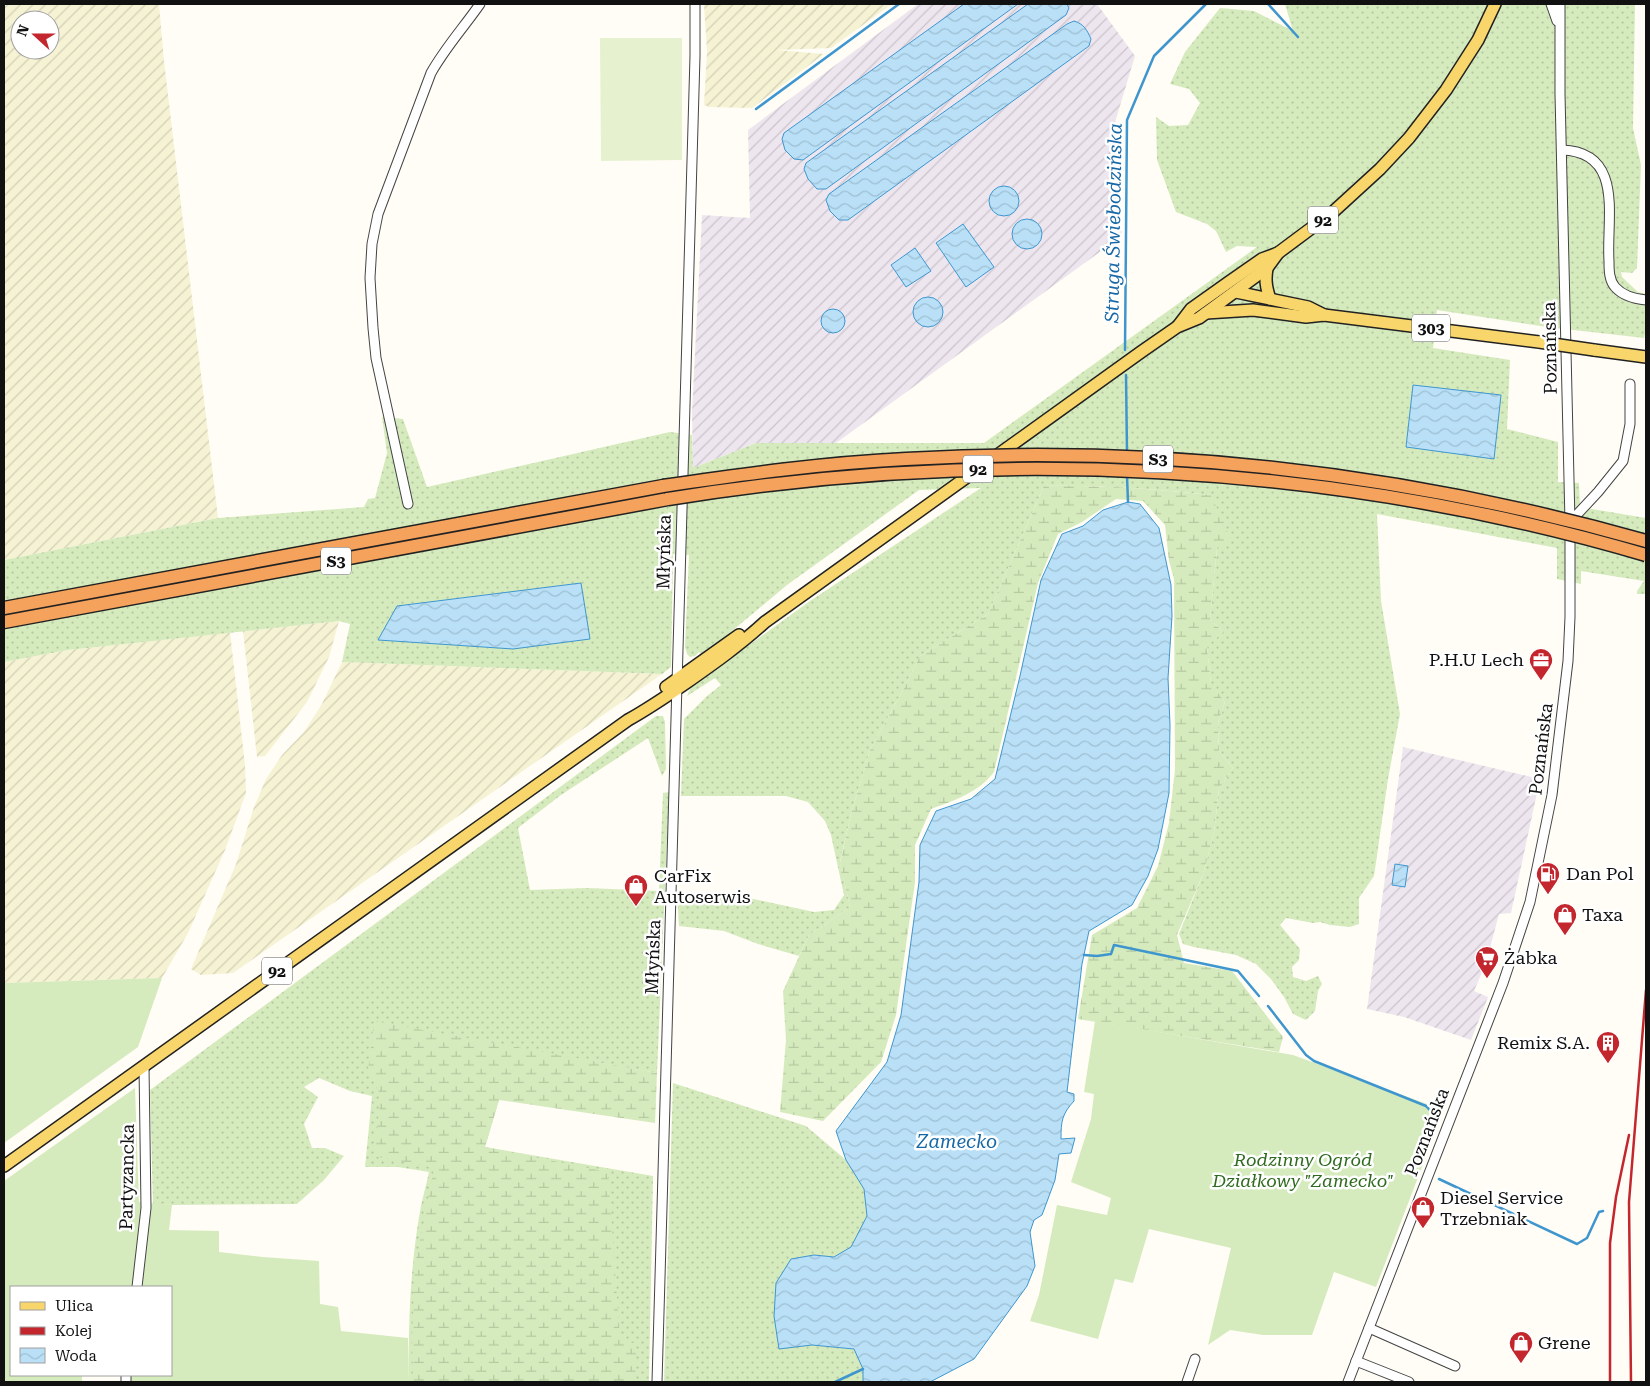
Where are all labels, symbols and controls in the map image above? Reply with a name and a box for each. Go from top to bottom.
north arrow [10,10,60,60]
text: N [13,22,32,38]
water label: Struga Świebodzińska [1100,123,1127,324]
road number: 92 [1308,206,1338,234]
street label: Poznańska [1538,301,1561,395]
road number: 303 [1412,314,1450,342]
road number: S3 [1143,446,1173,472]
road number: 92 [963,456,993,482]
street label: Młyńska [652,514,675,590]
road number: S3 [321,548,351,574]
office icon: P.H.U Lech [1528,647,1554,681]
place label: P.H.U Lech [1429,649,1524,670]
street label: Poznańska [1524,701,1557,796]
fuel station icon: Dan Pol [1535,861,1561,895]
place label: Dan Pol [1566,863,1634,884]
place label: CarFix Autoserwis [654,865,751,907]
shop icon: CarFix Autoserwis [623,873,649,907]
shop icon: Taxa [1552,902,1578,936]
place label: Taxa [1582,904,1623,925]
street label: Młyńska [641,919,664,995]
supermarket icon: Żabka [1474,945,1500,979]
place label: Żabka [1504,947,1558,968]
road number: 92 [262,958,292,984]
building icon: Remix S.A. [1595,1030,1621,1064]
place label: Remix S.A. [1497,1032,1590,1053]
street label: Poznańska [1400,1085,1453,1179]
street label: Partyzancka [115,1123,138,1230]
water label: Zamecko [916,1130,997,1153]
park label: Rodzinny Ogród Działkowy "Zamecko" [1211,1149,1394,1191]
place label: Diesel Service Trzebniak [1440,1187,1563,1229]
shop icon: Diesel Service Trzebniak [1410,1195,1436,1229]
legend [10,1286,172,1376]
text: Ulica [55,1297,93,1315]
text: Kolej [55,1322,92,1340]
shop icon: Grene [1508,1330,1534,1364]
place label: Grene [1538,1332,1591,1353]
text: Woda [55,1347,97,1365]

